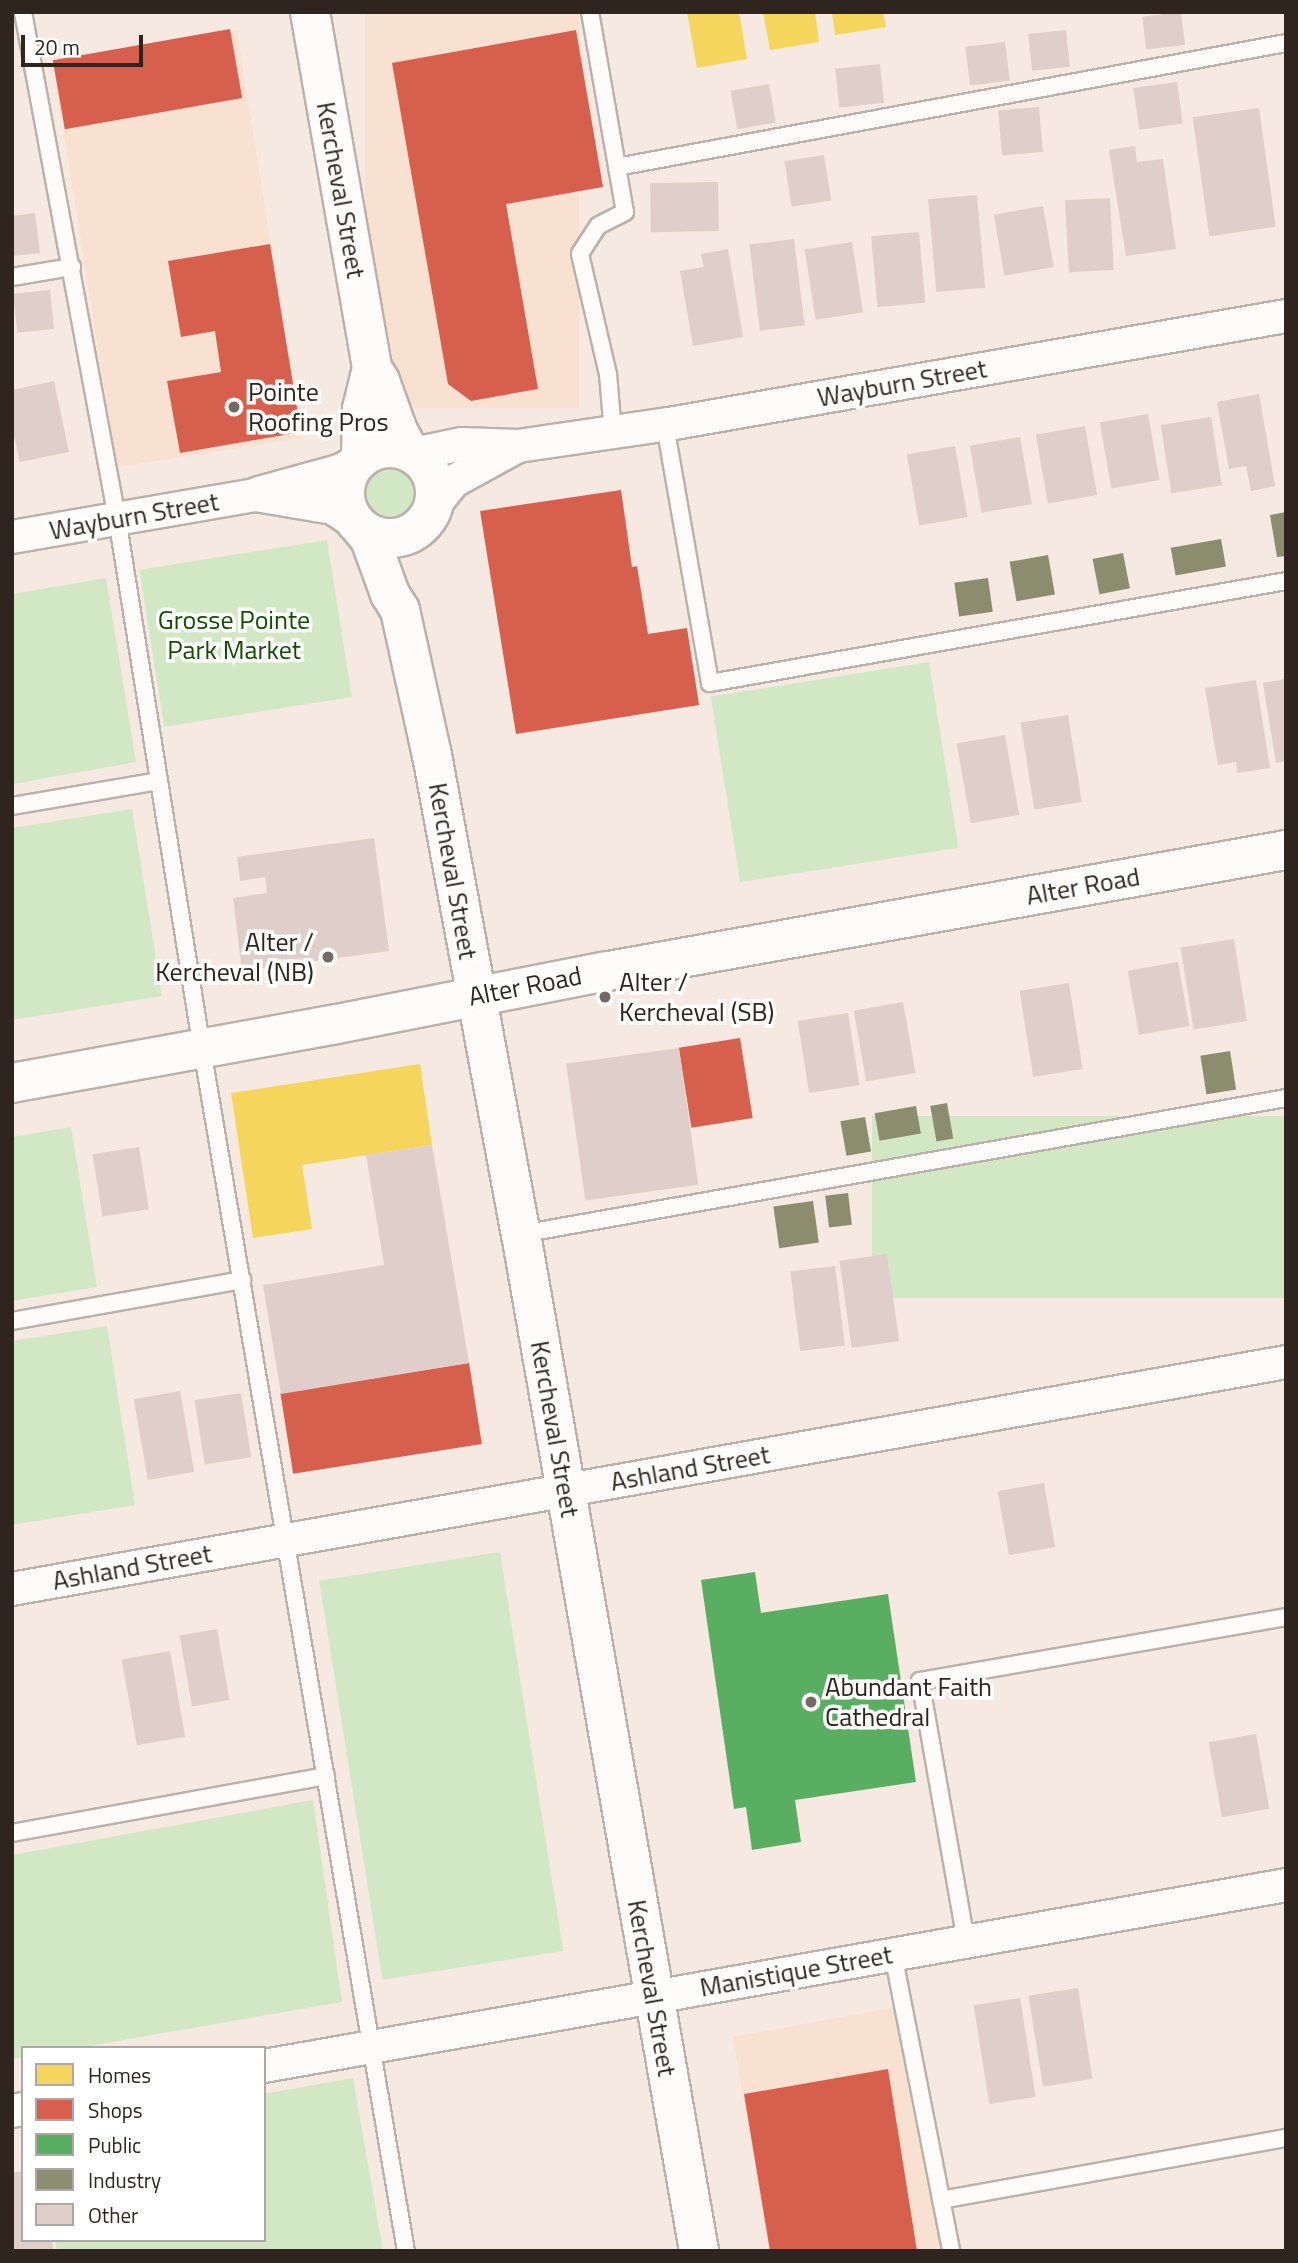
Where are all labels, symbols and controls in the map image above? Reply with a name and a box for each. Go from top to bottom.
scale bar [24,21,147,65]
text: 20 m [34,31,80,63]
street label: Kercheval Street [310,99,372,281]
street label: Wayburn Street [815,353,989,413]
place label: Pointe Roofing Pros [248,376,389,438]
marker: Pointe Roofing Pros [226,399,242,415]
street label: Wayburn Street [47,486,221,546]
park label: Grosse Pointe Park Market [158,604,310,666]
street label: Kercheval Street [422,780,484,962]
street label: Alter Road [1024,861,1142,911]
place label: Alter / Kercheval (NB) [155,926,314,988]
marker: Alter / Kercheval (NB) [320,949,336,965]
street label: Alter Road [466,960,584,1012]
place label: Alter / Kercheval (SB) [619,966,774,1028]
marker: Alter / Kercheval (SB) [597,989,613,1005]
street label: Kercheval Street [524,1338,586,1520]
street label: Ashland Street [608,1439,772,1497]
street label: Ashland Street [50,1538,214,1596]
place label: Abundant Faith Cathedral [825,1671,992,1732]
marker: Abundant Faith Cathedral [803,1694,819,1710]
street label: Kercheval Street [621,1897,683,2079]
street label: Manistique Street [697,1939,895,2003]
legend [21,2046,266,2242]
text: Homes [88,2059,151,2091]
text: Shops [88,2094,143,2126]
text: Public [88,2129,141,2161]
text: Industry [88,2164,161,2196]
text: Other [88,2199,138,2231]

